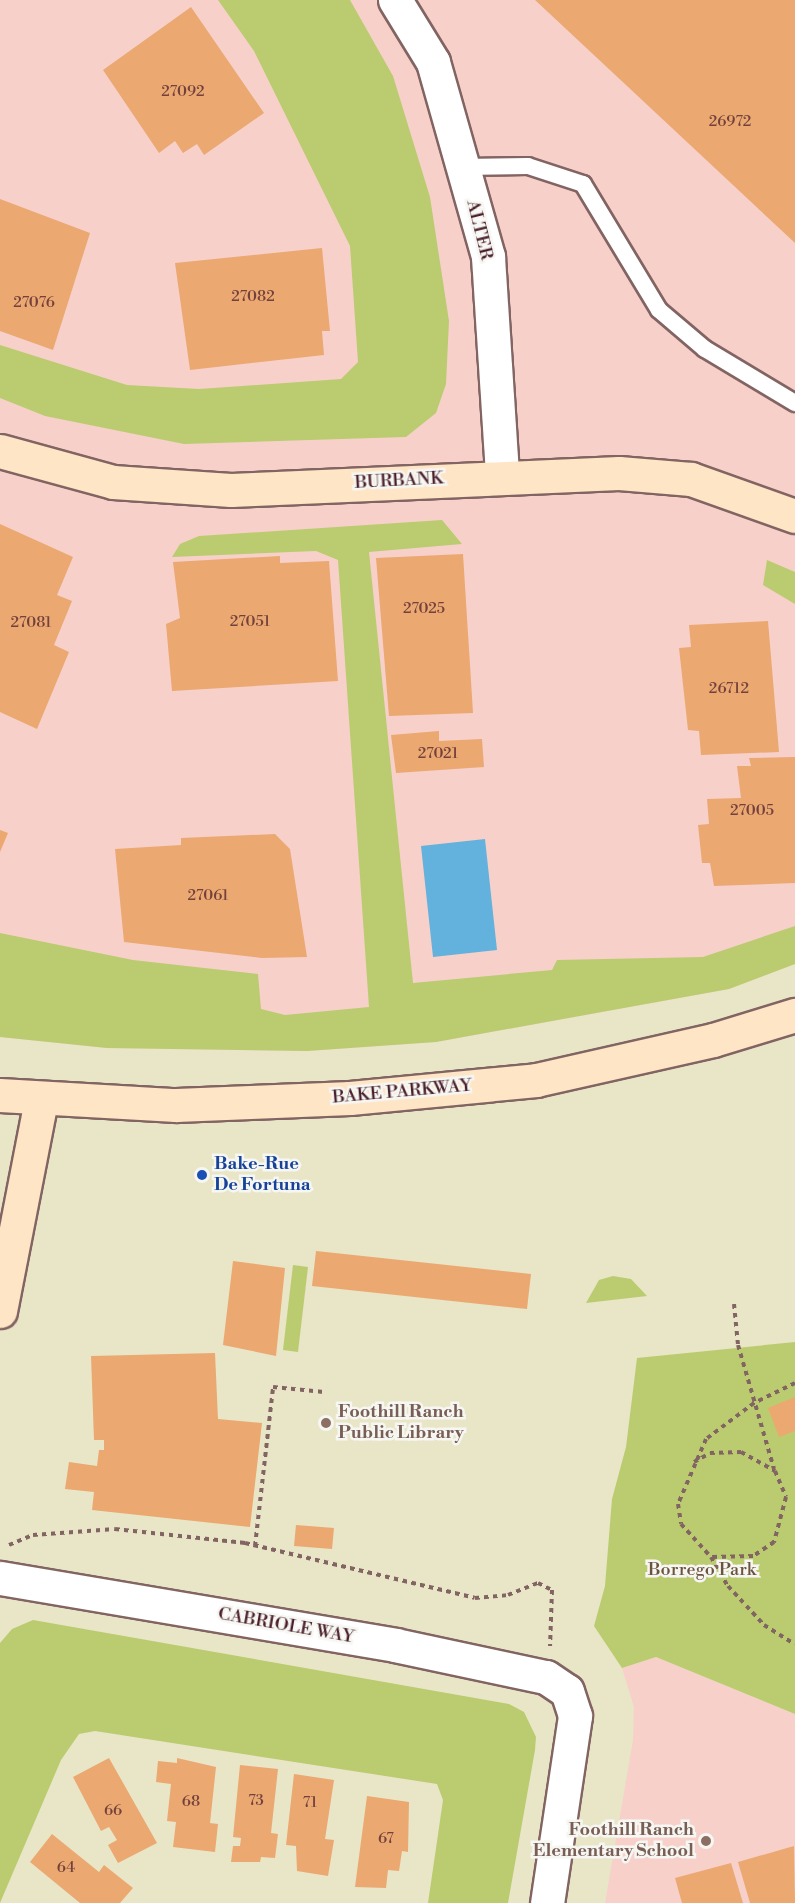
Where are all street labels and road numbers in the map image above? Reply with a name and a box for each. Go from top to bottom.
street label: ALTER [461,198,497,262]
street label: BURBANK [354,468,444,494]
street label: BAKE PARKWAY [331,1075,473,1109]
street label: CABRIOLE WAY [216,1603,356,1649]

